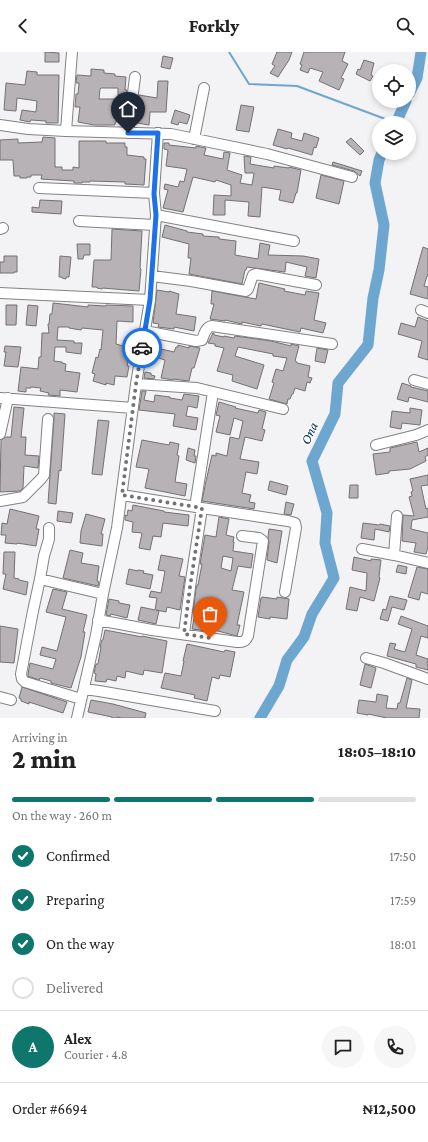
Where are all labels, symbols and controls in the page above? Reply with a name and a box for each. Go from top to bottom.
icon: back [12,15,34,37]
icon: search [394,15,416,37]
text: Forkly [189,16,239,36]
map controls [372,64,416,160]
button: locate [372,64,416,108]
pin [111,92,145,133]
icon: home [117,98,139,120]
button: layers [372,116,416,160]
courier [122,328,162,368]
icon: car [131,337,153,359]
water label: Ona [297,419,321,447]
pin [193,597,227,638]
icon: bag [199,603,221,625]
text: Arriving in [12,730,68,745]
text: 18:05–18:10 [338,744,416,760]
text: 2 min [12,745,76,774]
text: On the way · 260 m [12,808,112,823]
icon: check [12,845,34,867]
text: Confirmed [46,848,110,864]
text: 17:50 [389,849,416,864]
icon: check [12,889,34,911]
text: Preparing [46,892,105,908]
text: 17:59 [390,893,416,908]
icon: check [12,933,34,955]
text: On the way [46,936,114,952]
text: 18:01 [390,937,416,952]
text: Delivered [46,980,103,996]
button: chat [322,1026,364,1068]
button: phone [374,1026,416,1068]
text: Alex [64,1031,92,1047]
text: A [29,1039,37,1055]
text: Courier · 4.8 [64,1047,128,1062]
text: Order #6694 [12,1101,87,1117]
text: ₦12,500 [363,1101,416,1117]

